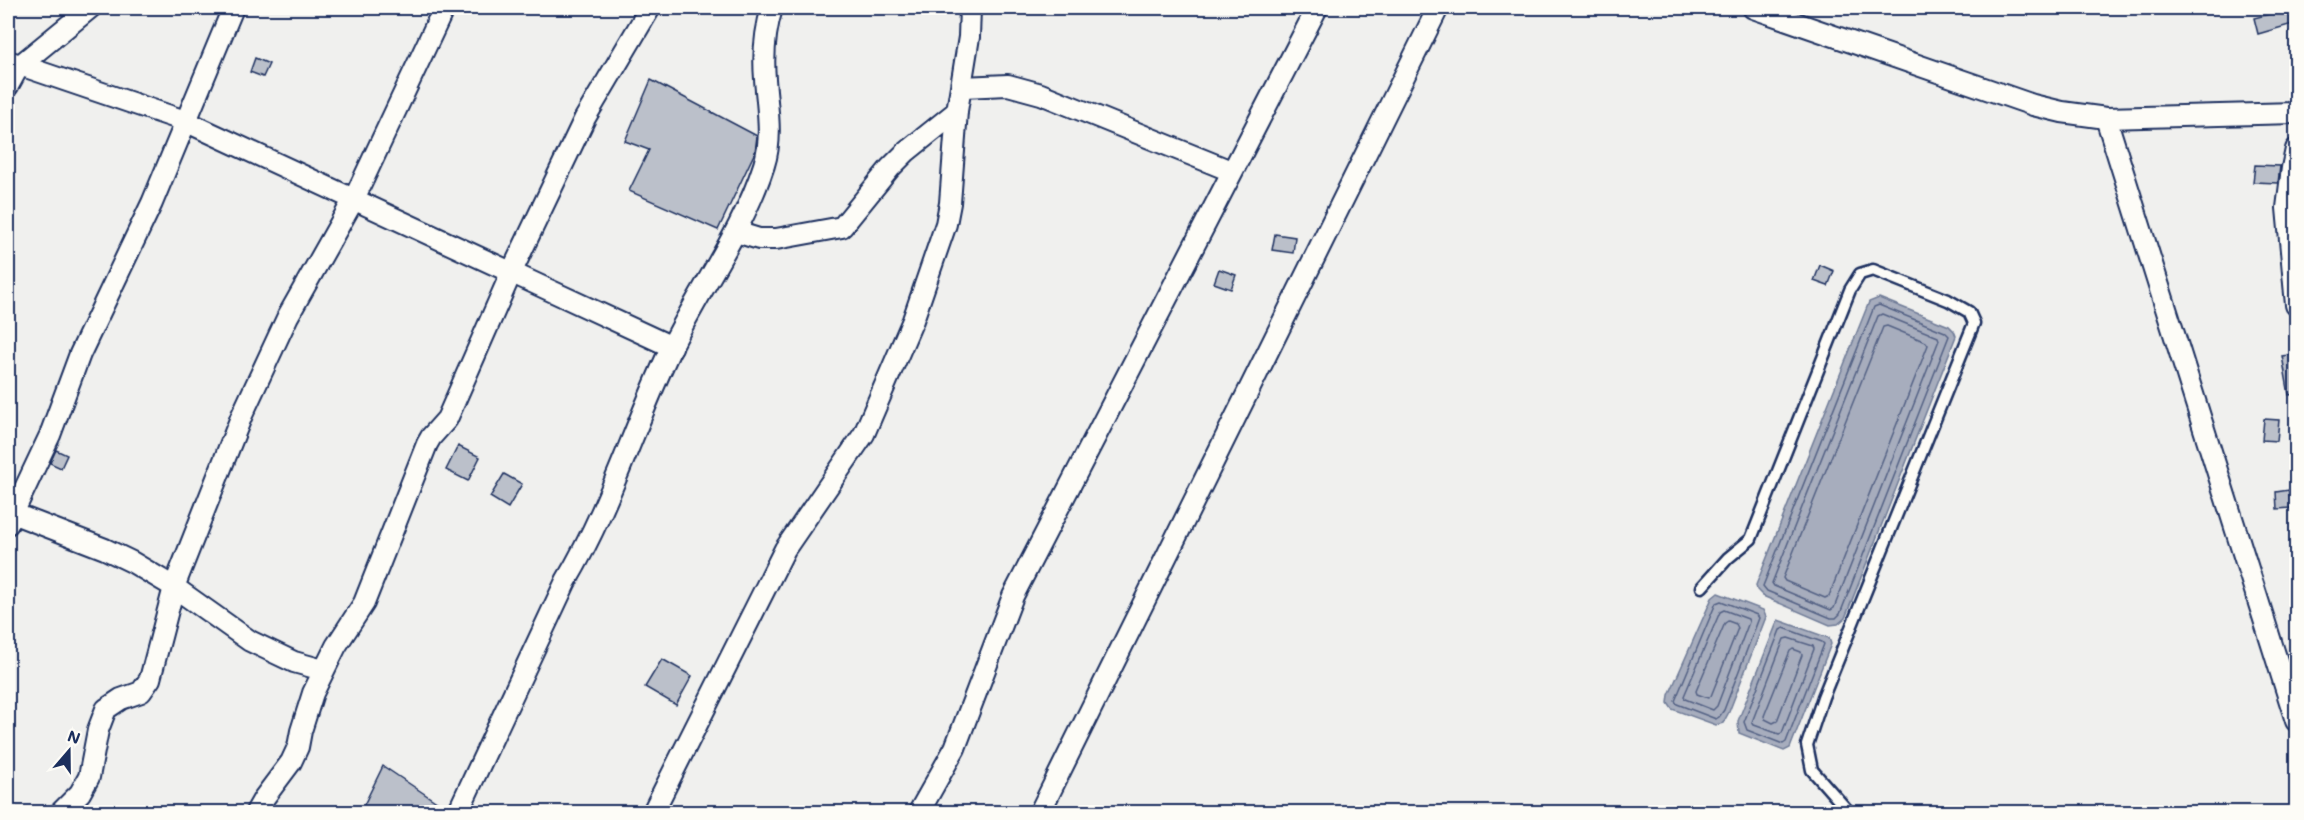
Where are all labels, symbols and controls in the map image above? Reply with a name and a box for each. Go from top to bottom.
north arrow [39,721,99,781]
text: N [65,724,84,748]

